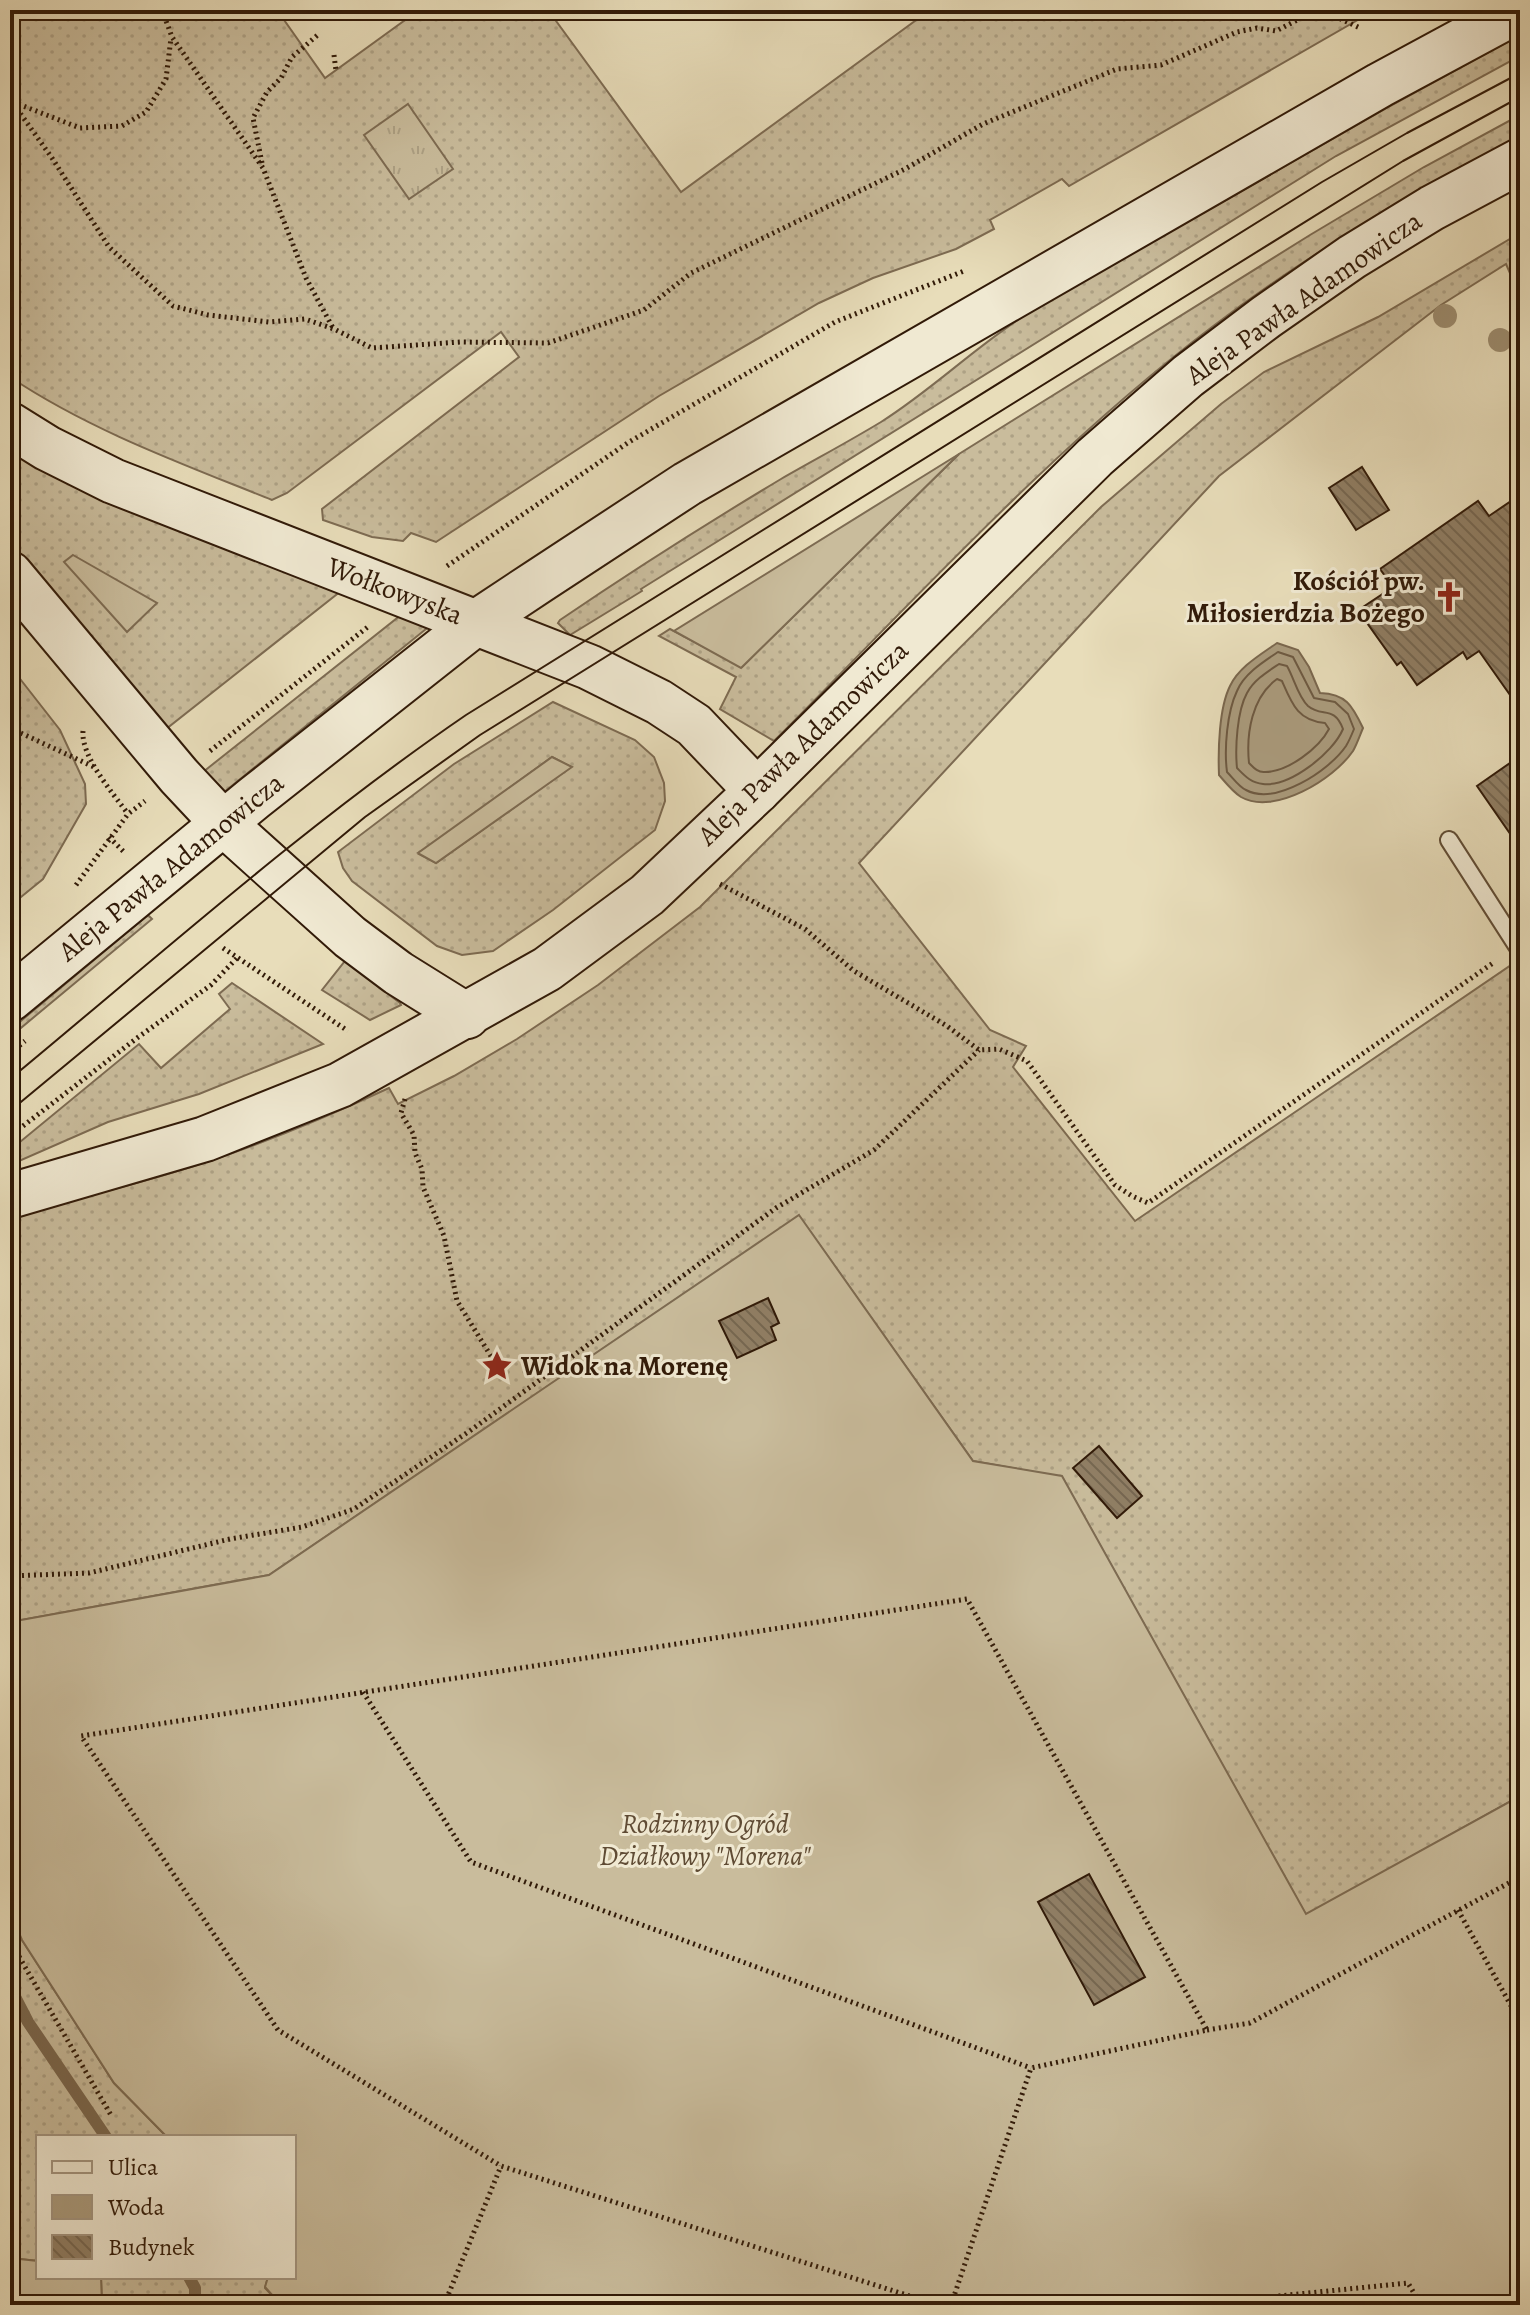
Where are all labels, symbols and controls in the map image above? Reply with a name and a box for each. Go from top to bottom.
street label: Aleja Pawła Adamowicza [1177,202,1430,395]
street label: Wołkowyska [321,547,468,634]
place label: Kościół pw. Miłosierdzia Bożego [1186,562,1425,632]
church icon: Kościół pw. Miłosierdzia Bożego [1432,580,1466,614]
street label: Aleja Pawła Adamowicza [688,632,917,855]
street label: Aleja Pawła Adamowicza [49,764,292,971]
place label: Widok na Morenę [520,1347,728,1385]
place icon: Widok na Morenę [480,1349,514,1383]
park label: Rodzinny Ogród Działkowy "Morena" [599,1805,812,1875]
legend [36,2135,296,2279]
text: Ulica [108,2151,159,2183]
text: Woda [107,2191,165,2223]
text: Budynek [108,2231,195,2263]

